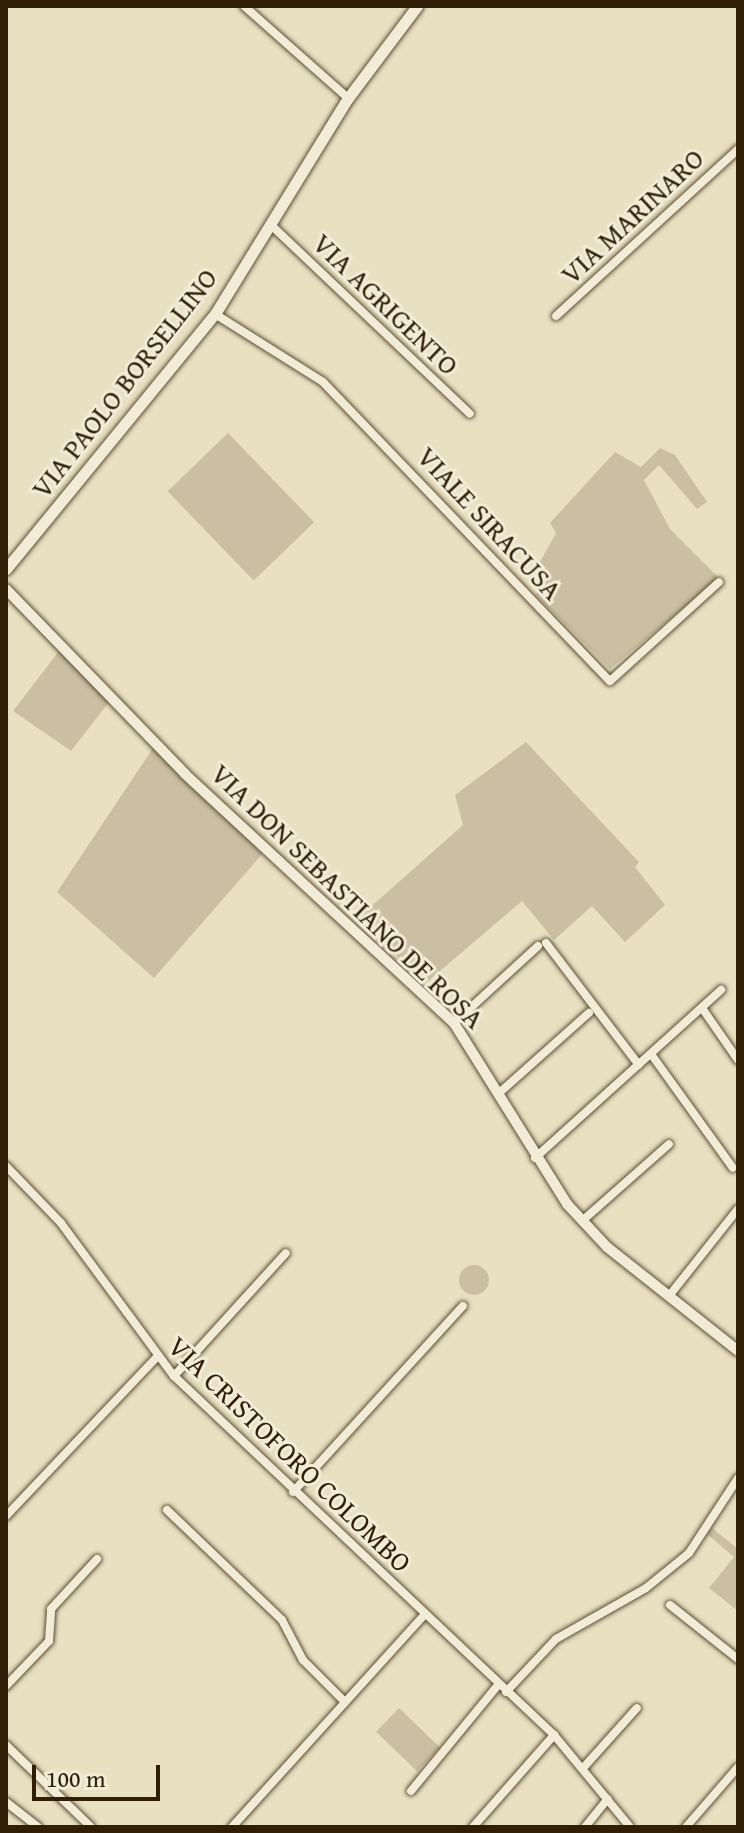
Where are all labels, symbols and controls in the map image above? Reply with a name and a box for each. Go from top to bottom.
street label: VIA MARINARO [554,141,710,291]
street label: VIA AGRIGENTO [306,226,466,382]
street label: VIA PAOLO BORSELLINO [24,262,224,504]
street label: VIALE SIRACUSA [410,439,570,607]
street label: VIA DON SEBASTIANO DE ROSA [204,757,492,1035]
street label: VIA CRISTOFORO COLOMBO [161,1329,419,1579]
scale bar [36,1749,164,1799]
text: 100 m [46,1761,106,1796]

